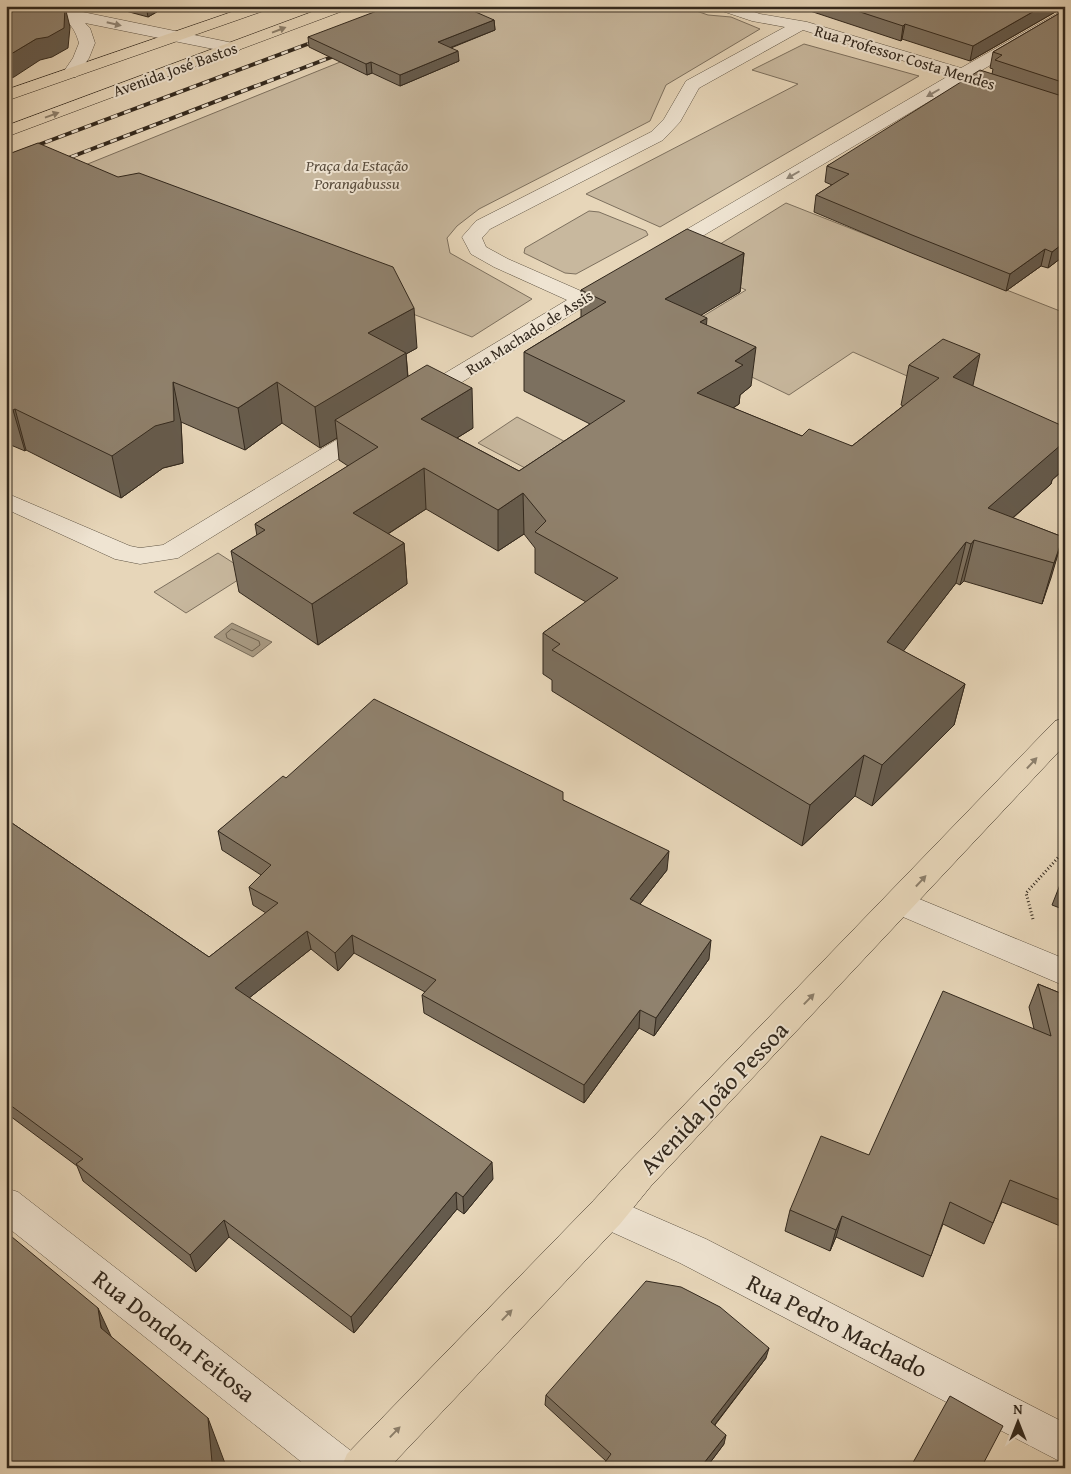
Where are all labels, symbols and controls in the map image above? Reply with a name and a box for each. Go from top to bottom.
street label: Rua Professor Costa Mendes [812,18,998,96]
one-way arrow [107,20,122,28]
one-way arrow [272,26,286,34]
street label: Avenida José Bastos [109,35,241,103]
one-way arrow [925,89,940,97]
one-way arrow [45,111,60,119]
park label: Praça da Estação Porangabussu [305,153,408,195]
one-way arrow [786,171,799,180]
street label: Rua Machado de Assis [461,283,597,381]
one-way arrow [1026,757,1038,769]
one-way arrow [915,875,927,887]
one-way arrow [803,993,815,1005]
street label: Avenida João Pessoa [631,1013,797,1182]
street label: Rua Dondon Feitosa [86,1261,264,1411]
street label: Rua Pedro Machado [741,1265,934,1386]
one-way arrow [501,1309,513,1321]
north arrow [994,1396,1044,1446]
text: N [1013,1399,1023,1419]
one-way arrow [389,1427,401,1439]

